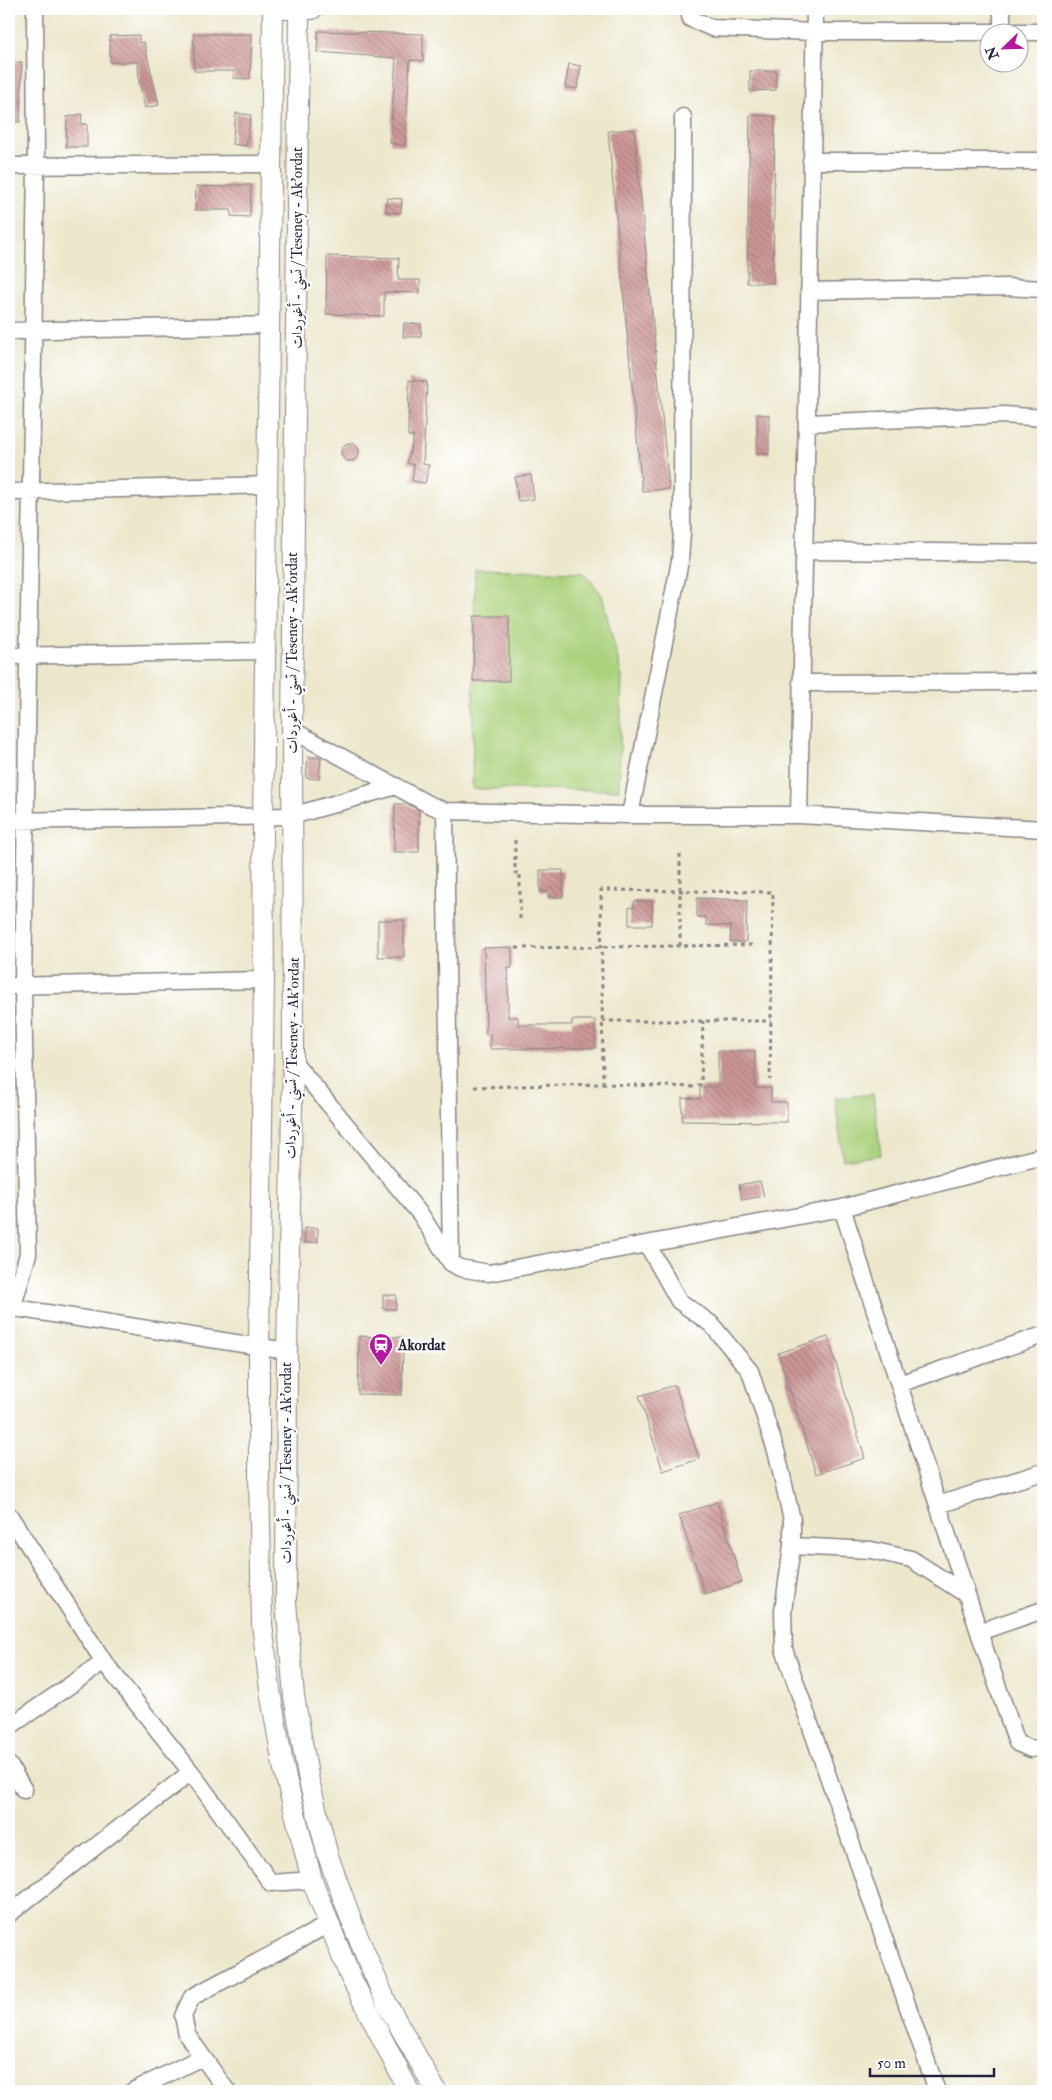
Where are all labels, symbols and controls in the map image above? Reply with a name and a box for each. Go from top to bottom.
north arrow [980,22,1030,72]
text: N [982,43,1003,63]
street label: تسني - أغوردات / Teseney - Ak'ordat [286,147,311,349]
street label: تسني - أغوردات / Teseney - Ak'ordat [281,552,306,754]
street label: تسني - أغوردات / Teseney - Ak'ordat [279,957,308,1159]
station icon: Akordat [368,1332,394,1366]
place label: Akordat [397,1336,446,1355]
street label: تسني - أغوردات / Teseney - Ak'ordat [275,1362,300,1564]
scale bar [870,2045,993,2077]
text: 50 m [877,2054,906,2073]

